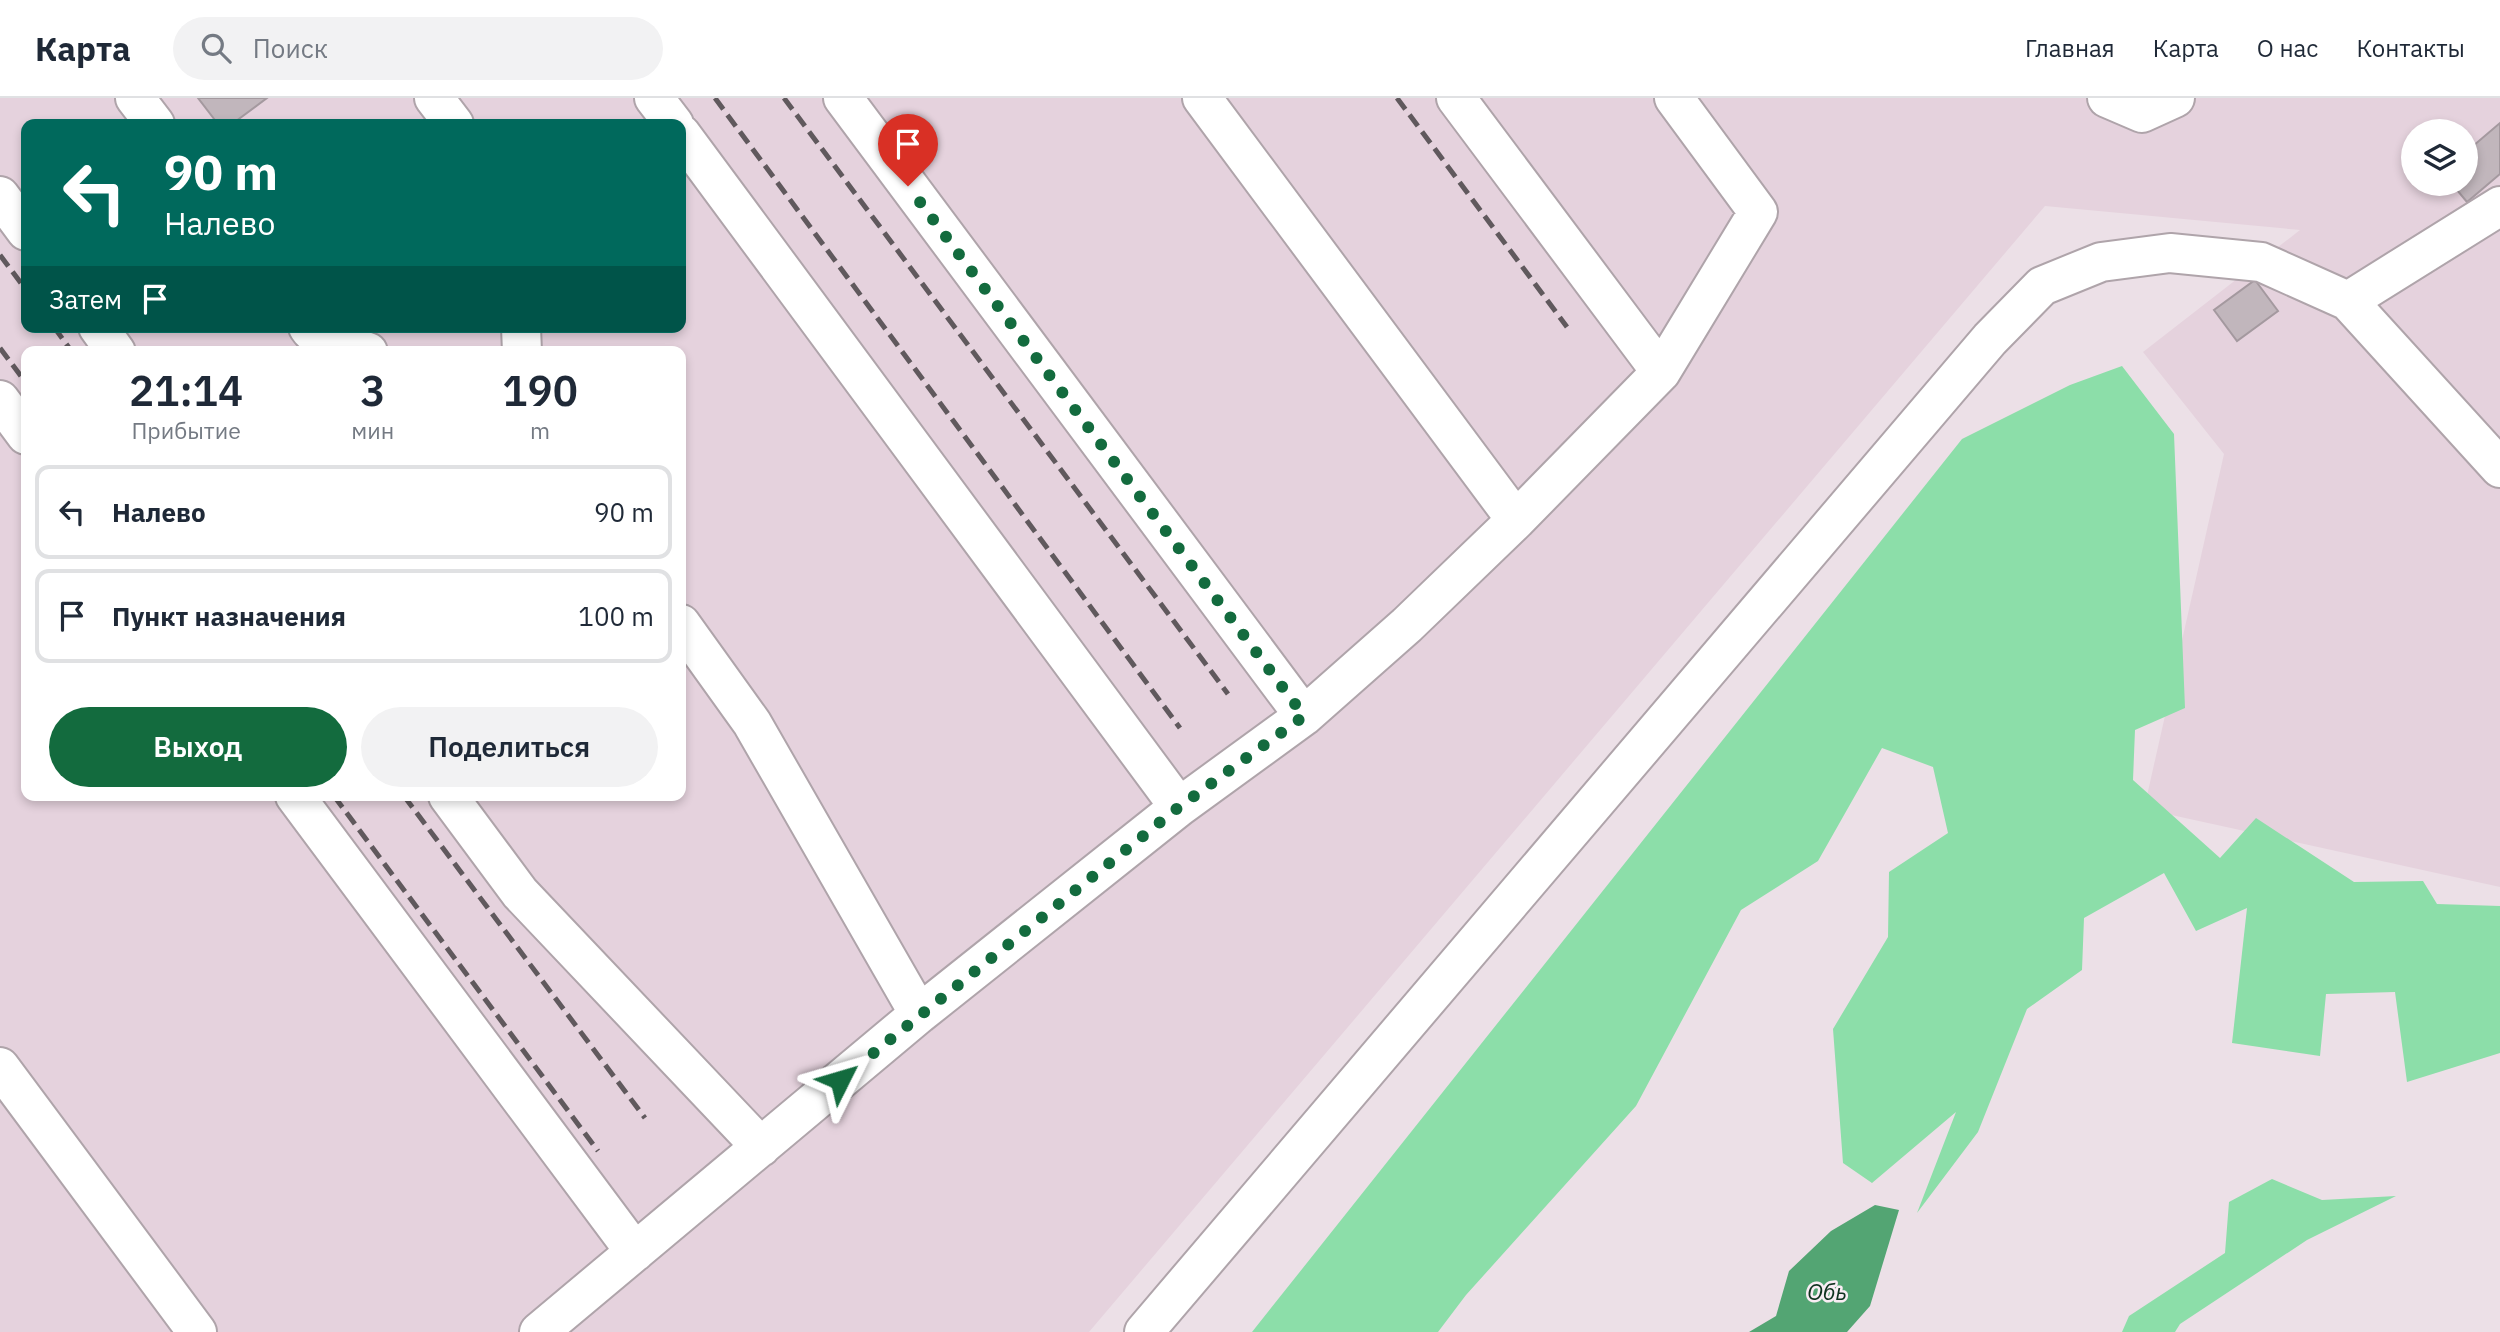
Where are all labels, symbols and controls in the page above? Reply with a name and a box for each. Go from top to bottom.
search box [173,17,663,80]
text: Карта [35,27,131,70]
icon: search [197,29,235,67]
text: Поиск [253,31,328,65]
text: Главная [2025,32,2115,64]
text: Карта [2153,32,2219,64]
text: О нас [2257,32,2318,64]
text: Контакты [2356,32,2465,64]
pin [878,114,938,186]
map controls [2401,119,2478,196]
button: layers [2401,119,2478,196]
icon: arrive [889,125,927,163]
text: 90 m [164,140,278,203]
icon: left [49,147,140,238]
text: Налево [164,202,275,244]
icon: arrive [136,280,174,318]
text: Затем [49,282,122,316]
text: 21:14 [129,363,243,418]
text: 3 [360,363,385,418]
text: 190 [502,363,578,418]
text: Прибытие [131,415,241,445]
text: мин [351,415,394,445]
text: m [530,415,550,445]
icon: left [53,493,91,531]
text: Налево [112,495,206,529]
text: 90 m [594,495,654,529]
icon: arrive [53,597,91,635]
text: Пункт назначения [112,599,346,633]
text: 100 m [578,599,654,633]
button: Выход [49,707,347,787]
button: Поделиться [361,707,658,787]
position arrow [803,1043,877,1117]
water label: Обь [1807,1276,1847,1306]

